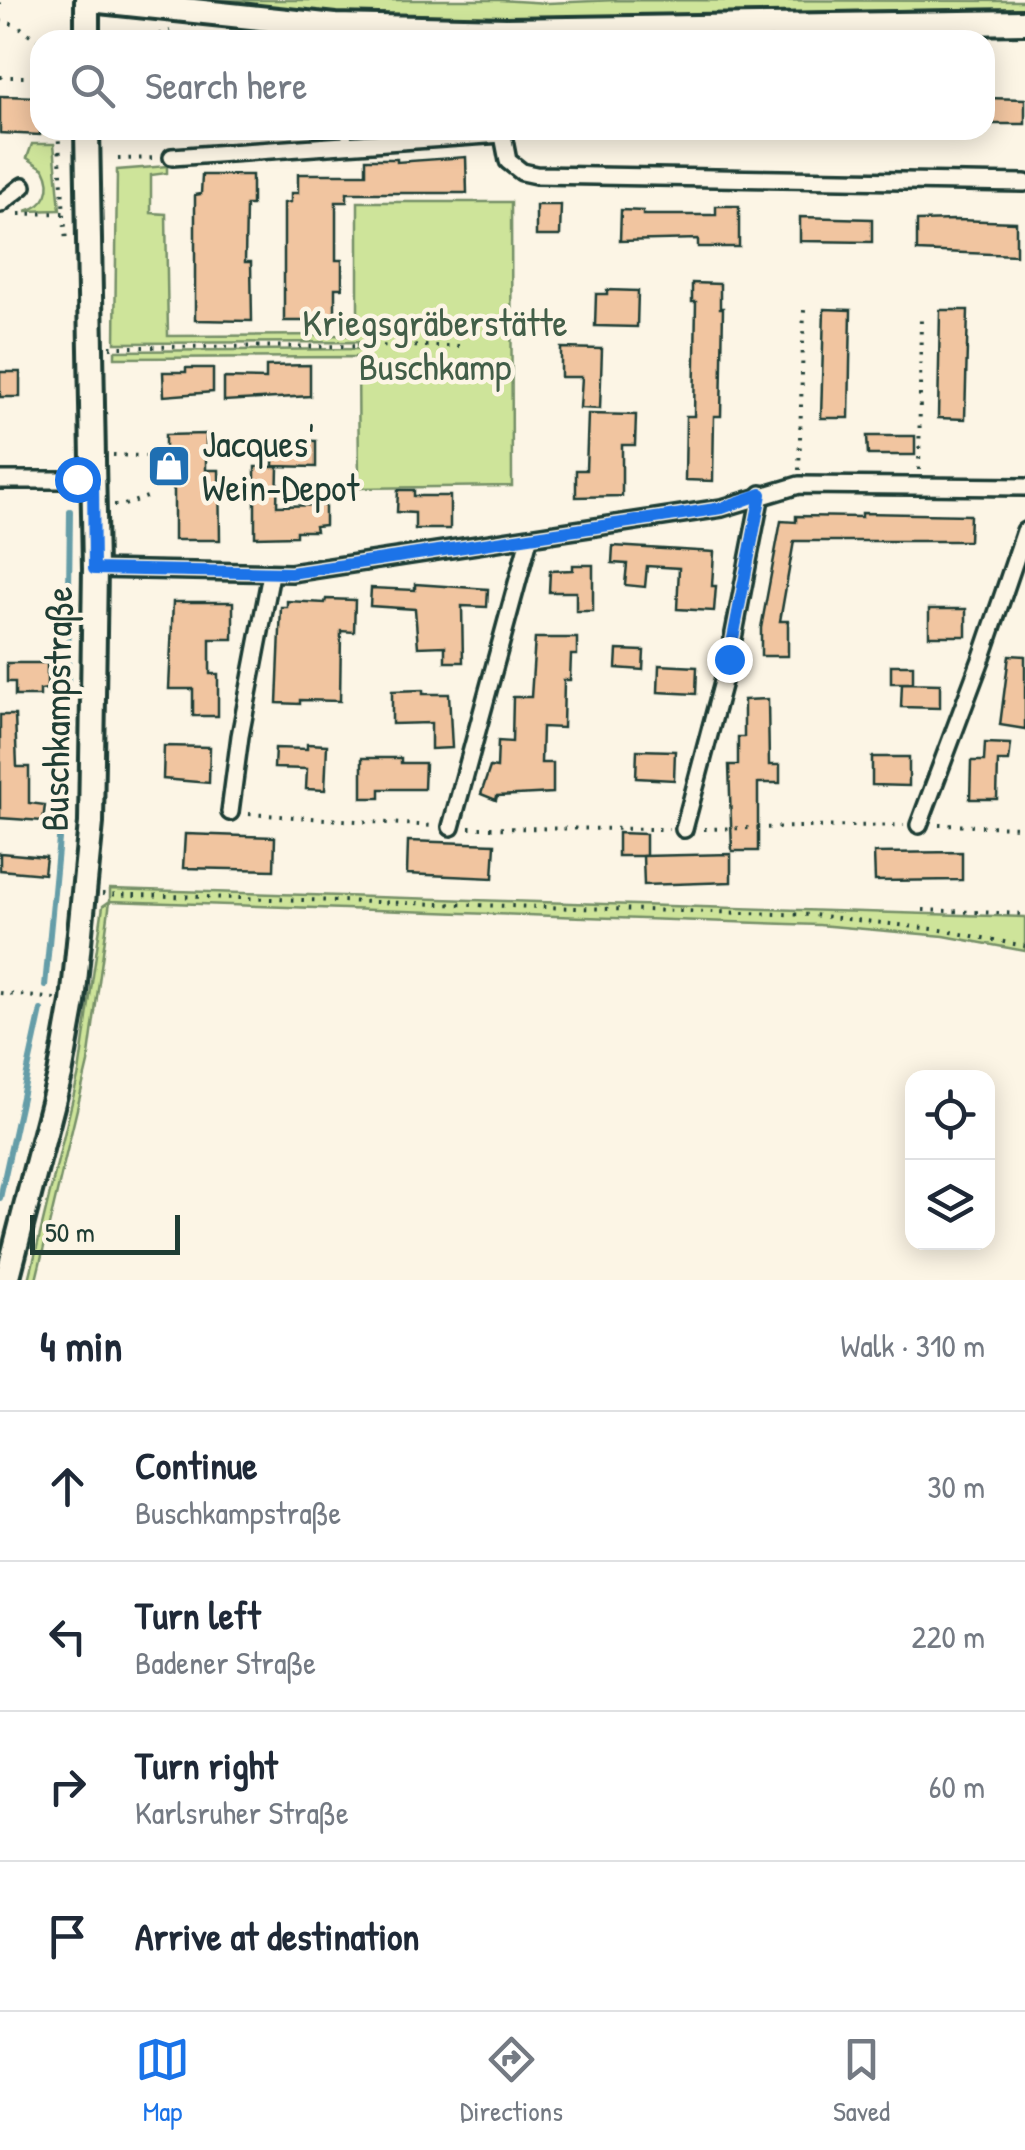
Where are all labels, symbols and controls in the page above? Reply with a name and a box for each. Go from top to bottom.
search box [30,30,995,140]
icon: search [65,58,120,113]
text: Search here [145,59,307,111]
park label: Kriegsgräberstätte Buschkamp [302,296,568,392]
place label: Jacques' Wein-Depot [202,417,360,513]
shop icon: Jacques' Wein-Depot [146,443,192,489]
route start [55,457,101,503]
street label: Buschkampstraße [28,586,84,832]
route end [707,637,753,683]
map controls [905,1070,995,1250]
button: locate [905,1070,995,1160]
button: layers [905,1160,995,1250]
scale bar [30,1210,180,1254]
text: 50 m [45,1213,95,1251]
text: 4 min [40,1317,122,1374]
text: Walk · 310 m [840,1324,985,1367]
text: Continue [135,1439,257,1491]
icon: ahead [40,1459,95,1514]
text: 30 m [927,1465,985,1508]
text: Buschkampstraße [135,1491,341,1534]
text: Turn left [135,1589,260,1641]
icon: left [40,1609,95,1664]
text: 220 m [912,1615,985,1658]
text: Badener Straße [135,1641,316,1684]
text: Turn right [135,1739,278,1791]
icon: right [40,1759,95,1814]
text: 60 m [929,1765,985,1808]
text: Karlsruher Straße [135,1791,349,1834]
icon: arrive [40,1909,95,1964]
text: Arrive at destination [135,1910,419,1962]
tab: Map [135,2032,190,2130]
tab: Directions [460,2032,563,2130]
tab: Saved [833,2032,890,2130]

